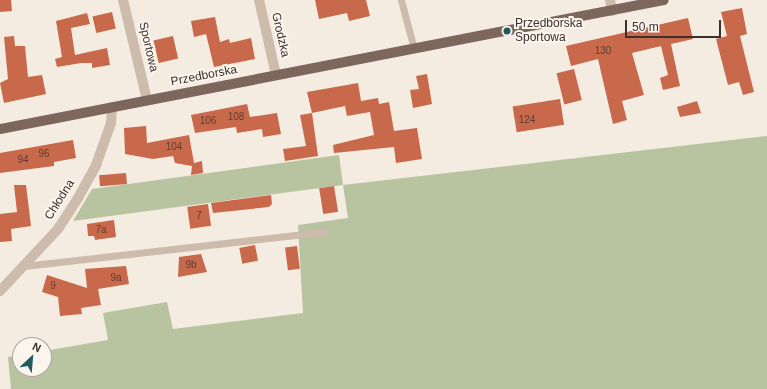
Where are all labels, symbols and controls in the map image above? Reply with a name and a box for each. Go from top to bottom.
street label: Grodzka [268,11,292,59]
scale bar [627,12,723,38]
place label: Przedborska Sportowa [515,17,582,45]
text: 50 m [632,20,659,34]
street label: Sportowa [135,21,161,73]
marker: Przedborska Sportowa [502,26,512,36]
house number: 130 [595,45,611,57]
street label: Przedborska [170,63,238,89]
house number: 108 [228,111,244,123]
house number: 124 [519,114,535,126]
house number: 106 [200,115,216,127]
house number: 104 [166,141,182,153]
house number: 96 [38,148,50,160]
house number: 94 [17,154,29,166]
street label: Chłodna [42,177,78,223]
house number: 7 [196,210,202,222]
house number: 7a [95,224,107,236]
house number: 9b [185,259,197,271]
house number: 9a [110,272,122,284]
house number: 9 [50,280,56,292]
north arrow [12,337,52,377]
text: N [31,340,43,354]

